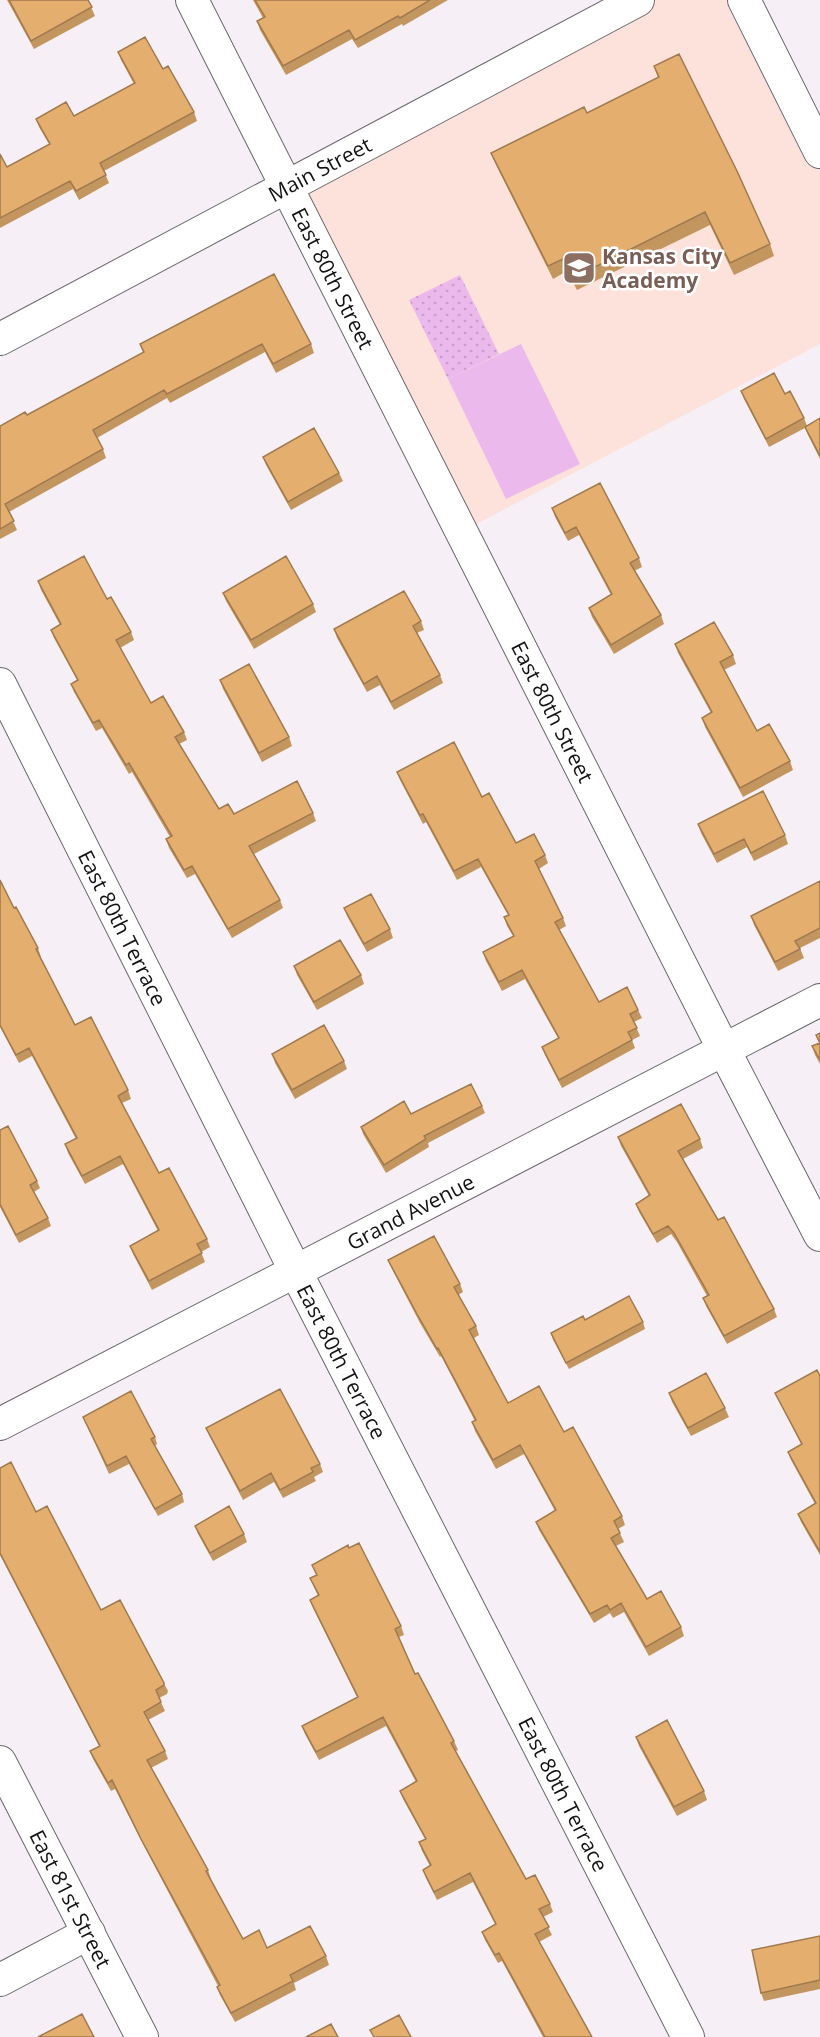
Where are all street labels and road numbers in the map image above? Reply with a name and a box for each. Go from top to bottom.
street label: Main Street [263,130,376,208]
street label: East 80th Street [286,203,381,354]
street label: East 80th Street [505,636,600,787]
street label: East 80th Terrace [72,845,174,1010]
street label: Grand Avenue [342,1167,479,1256]
street label: East 80th Terrace [291,1279,393,1444]
street label: East 80th Terrace [512,1712,615,1876]
street label: East 81st Street [23,1825,118,1973]

